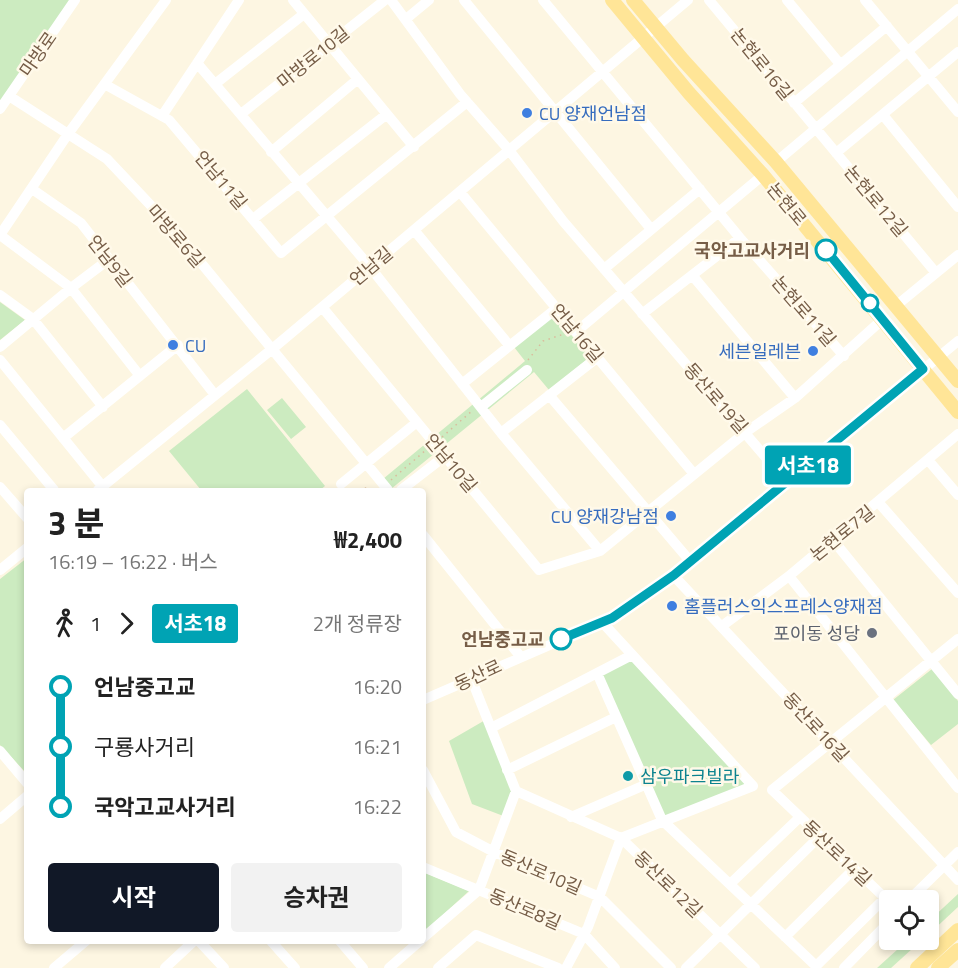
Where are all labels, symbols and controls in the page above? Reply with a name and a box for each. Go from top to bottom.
street label: 마방로10길 [271,19,355,95]
street label: 논현로16길 [724,22,800,106]
street label: 마방로 [13,26,63,82]
place label: CU 양재언남점 [539,100,647,127]
marker: CU 양재언남점 [520,106,534,120]
street label: 언남11길 [188,145,254,215]
street label: 논현로12길 [838,159,914,243]
street label: 논현로 [761,176,813,232]
street label: 마방로6길 [141,198,211,274]
street label: 언남9길 [81,229,139,293]
place label: 국악고교사거리 [694,237,810,264]
marker: 국악고교사거리 [815,239,837,261]
street label: 언남길 [343,240,399,292]
street label: 논현로11길 [765,270,843,352]
unlabelled marker [861,294,879,312]
street label: 언남16길 [544,298,610,368]
place label: CU [185,332,206,359]
marker: CU [166,338,180,352]
place label: 세븐일레븐 [718,338,801,365]
marker: 세븐일레븐 [806,344,820,358]
street label: 동산로19길 [677,357,755,439]
street label: 언남10길 [418,428,484,498]
line badge: 서초18 [766,446,850,484]
text: 서초18 [777,449,839,481]
text: 3 분 [48,498,104,548]
street label: 논현로7길 [804,498,880,568]
place label: CU 양재강남점 [551,503,659,530]
marker: CU 양재강남점 [664,509,678,523]
text: ₩2,400 [334,523,402,557]
text: 16:19 – 16:22 · 버스 [48,546,218,577]
place label: 홈플러스익스프레스양재점 [684,593,883,620]
marker: 홈플러스익스프레스양재점 [665,599,679,613]
icon: walk [48,607,81,640]
icon: forward [110,607,143,640]
text: 서초18 [164,607,226,639]
text: 1 [90,608,101,639]
text: 2개 정류장 [313,608,402,639]
place label: 포이동 성당 [773,620,860,647]
place label: 언남중고교 [461,626,544,653]
marker: 포이동 성당 [865,626,879,640]
marker: 언남중고교 [550,628,572,650]
street label: 동산로 [450,652,506,698]
text: 언남중고교 [94,670,195,704]
text: 16:20 [353,671,402,702]
street label: 동산로16길 [777,686,855,768]
text: 구룡사거리 [94,730,195,764]
text: 16:21 [353,731,402,762]
place label: 삼우파크빌라 [640,763,740,790]
marker: 삼우파크빌라 [621,769,635,783]
text: 국악고교사거리 [94,790,236,824]
text: 16:22 [353,791,402,822]
street label: 동산로14길 [796,814,878,892]
street label: 동산로10길 [496,843,586,901]
street label: 동산로12길 [628,844,708,924]
button: 시작 [48,863,219,932]
button: 승차권 [231,863,402,932]
street label: 동산로8길 [485,882,565,936]
map controls [879,890,939,950]
button: locate [879,890,939,950]

